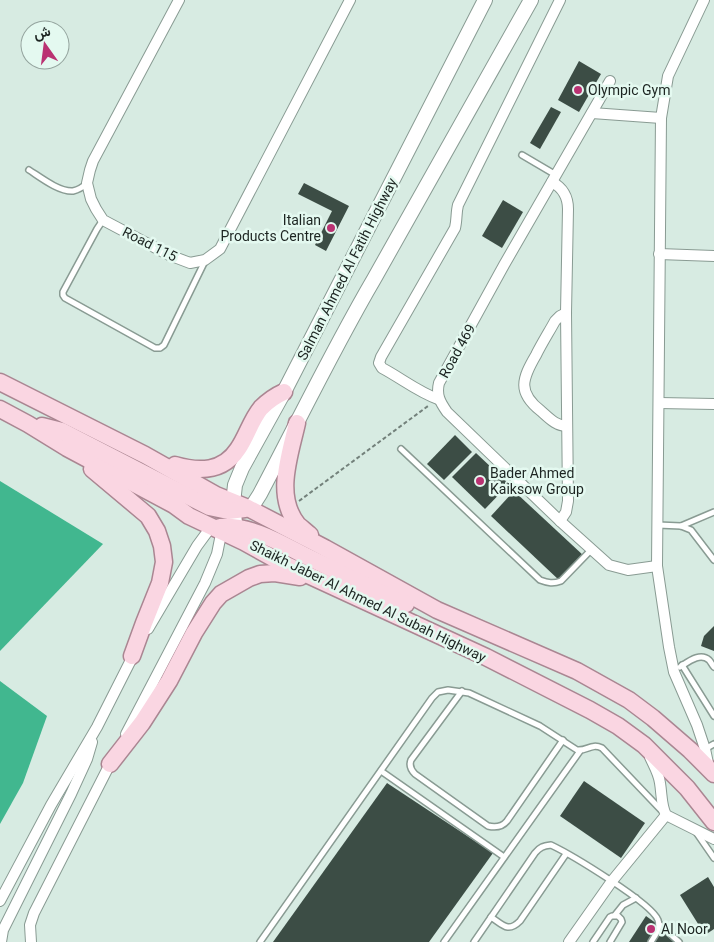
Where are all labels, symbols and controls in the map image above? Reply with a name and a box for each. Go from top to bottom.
north arrow [20,20,70,70]
text: ش [32,23,52,43]
place label: Olympic Gym [588,82,670,98]
marker: Olympic Gym [572,84,584,96]
street label: Salman Ahmed Al Fatih Highway [294,175,400,363]
place label: Italian Products Centre [220,212,321,244]
marker: Italian Products Centre [325,222,337,234]
street label: Road 115 [120,223,180,265]
street label: Road 469 [436,321,478,381]
place label: Bader Ahmed Kaiksow Group [490,465,584,497]
marker: Bader Ahmed Kaiksow Group [474,475,486,487]
street label: Shaikh Jaber Al Ahmed Al Subah Highway [247,537,489,665]
place label: Al Noor [661,921,708,937]
marker: Al Noor [645,923,657,935]

